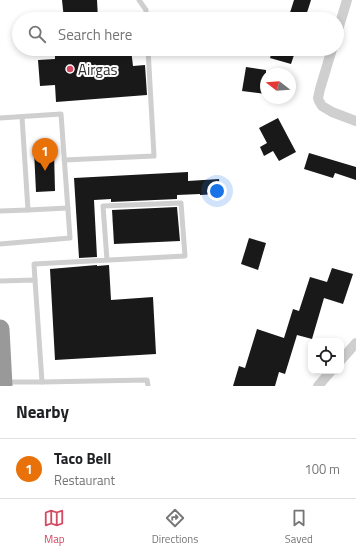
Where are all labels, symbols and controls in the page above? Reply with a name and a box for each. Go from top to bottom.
search box [12,12,344,56]
icon: search [26,23,48,45]
text: Search here [58,23,132,46]
place label: Airgas [78,58,118,81]
marker: Airgas [65,64,75,74]
north arrow [260,68,296,104]
pin: 1 [32,138,58,171]
your location [207,181,227,201]
map controls [308,338,344,374]
button: locate [308,338,344,374]
text: Nearby [16,399,69,425]
text: Taco Bell [54,447,111,470]
text: 1 [25,459,33,479]
text: 100 m [304,459,340,479]
text: Restaurant [54,470,115,490]
tab: Map [43,507,65,547]
tab: Directions [152,507,198,547]
tab: Saved [285,507,313,547]

